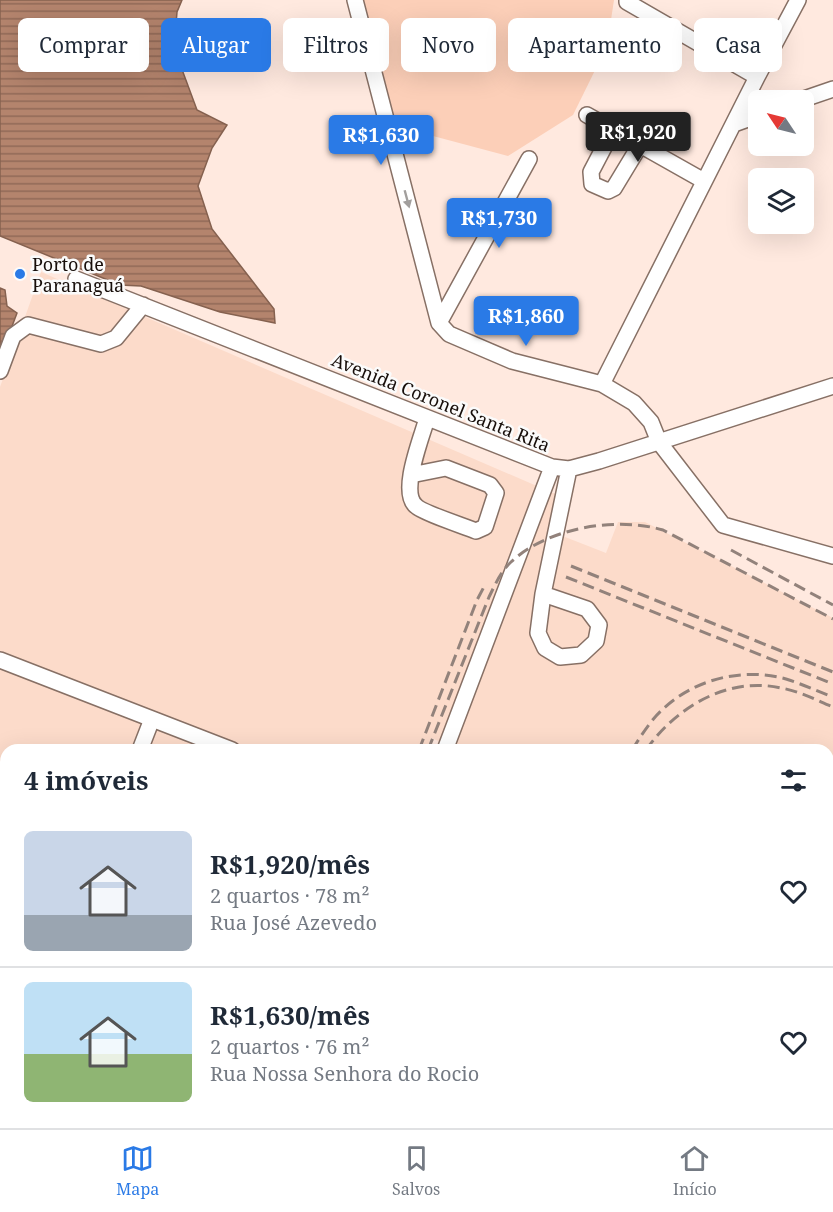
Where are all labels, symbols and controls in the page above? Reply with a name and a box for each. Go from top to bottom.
chip: Comprar [18,18,149,72]
chip: Alugar [161,18,271,72]
chip: Filtros [283,18,389,72]
chip: Novo [401,18,496,72]
chip: Apartamento [508,18,682,72]
chip: Casa [694,18,782,72]
north arrow [748,90,814,156]
map controls [748,90,814,234]
pin: R$1,920 [583,112,693,163]
pin: R$1,630 [326,115,436,166]
text: R$1,920 [600,118,676,145]
text: R$1,630 [343,121,419,148]
button: layers [748,168,814,234]
one-way arrow [403,190,412,208]
pin: R$1,730 [444,198,554,249]
text: R$1,730 [461,204,537,231]
place label: Porto de Paranaguá [32,252,124,297]
marker: Porto de Paranaguá [13,267,27,281]
pin: R$1,860 [471,296,581,347]
text: R$1,860 [488,302,564,329]
street label: Avenida Coronel Santa Rita [328,347,554,457]
text: 4 imóveis [24,762,149,798]
icon: filters [777,764,810,797]
text: R$1,920/mês [210,846,370,882]
icon: home [72,855,144,927]
icon: heart [777,875,810,908]
text: 2 quartos · 78 m² [210,882,370,909]
text: Rua José Azevedo [210,909,377,936]
text: R$1,630/mês [210,997,370,1033]
icon: home [72,1006,144,1078]
icon: heart [777,1026,810,1059]
text: 2 quartos · 76 m² [210,1033,370,1060]
text: Rua Nossa Senhora do Rocio [210,1060,479,1087]
tab: Mapa [116,1142,159,1200]
tab: Salvos [392,1142,440,1200]
tab: Início [673,1142,717,1200]

